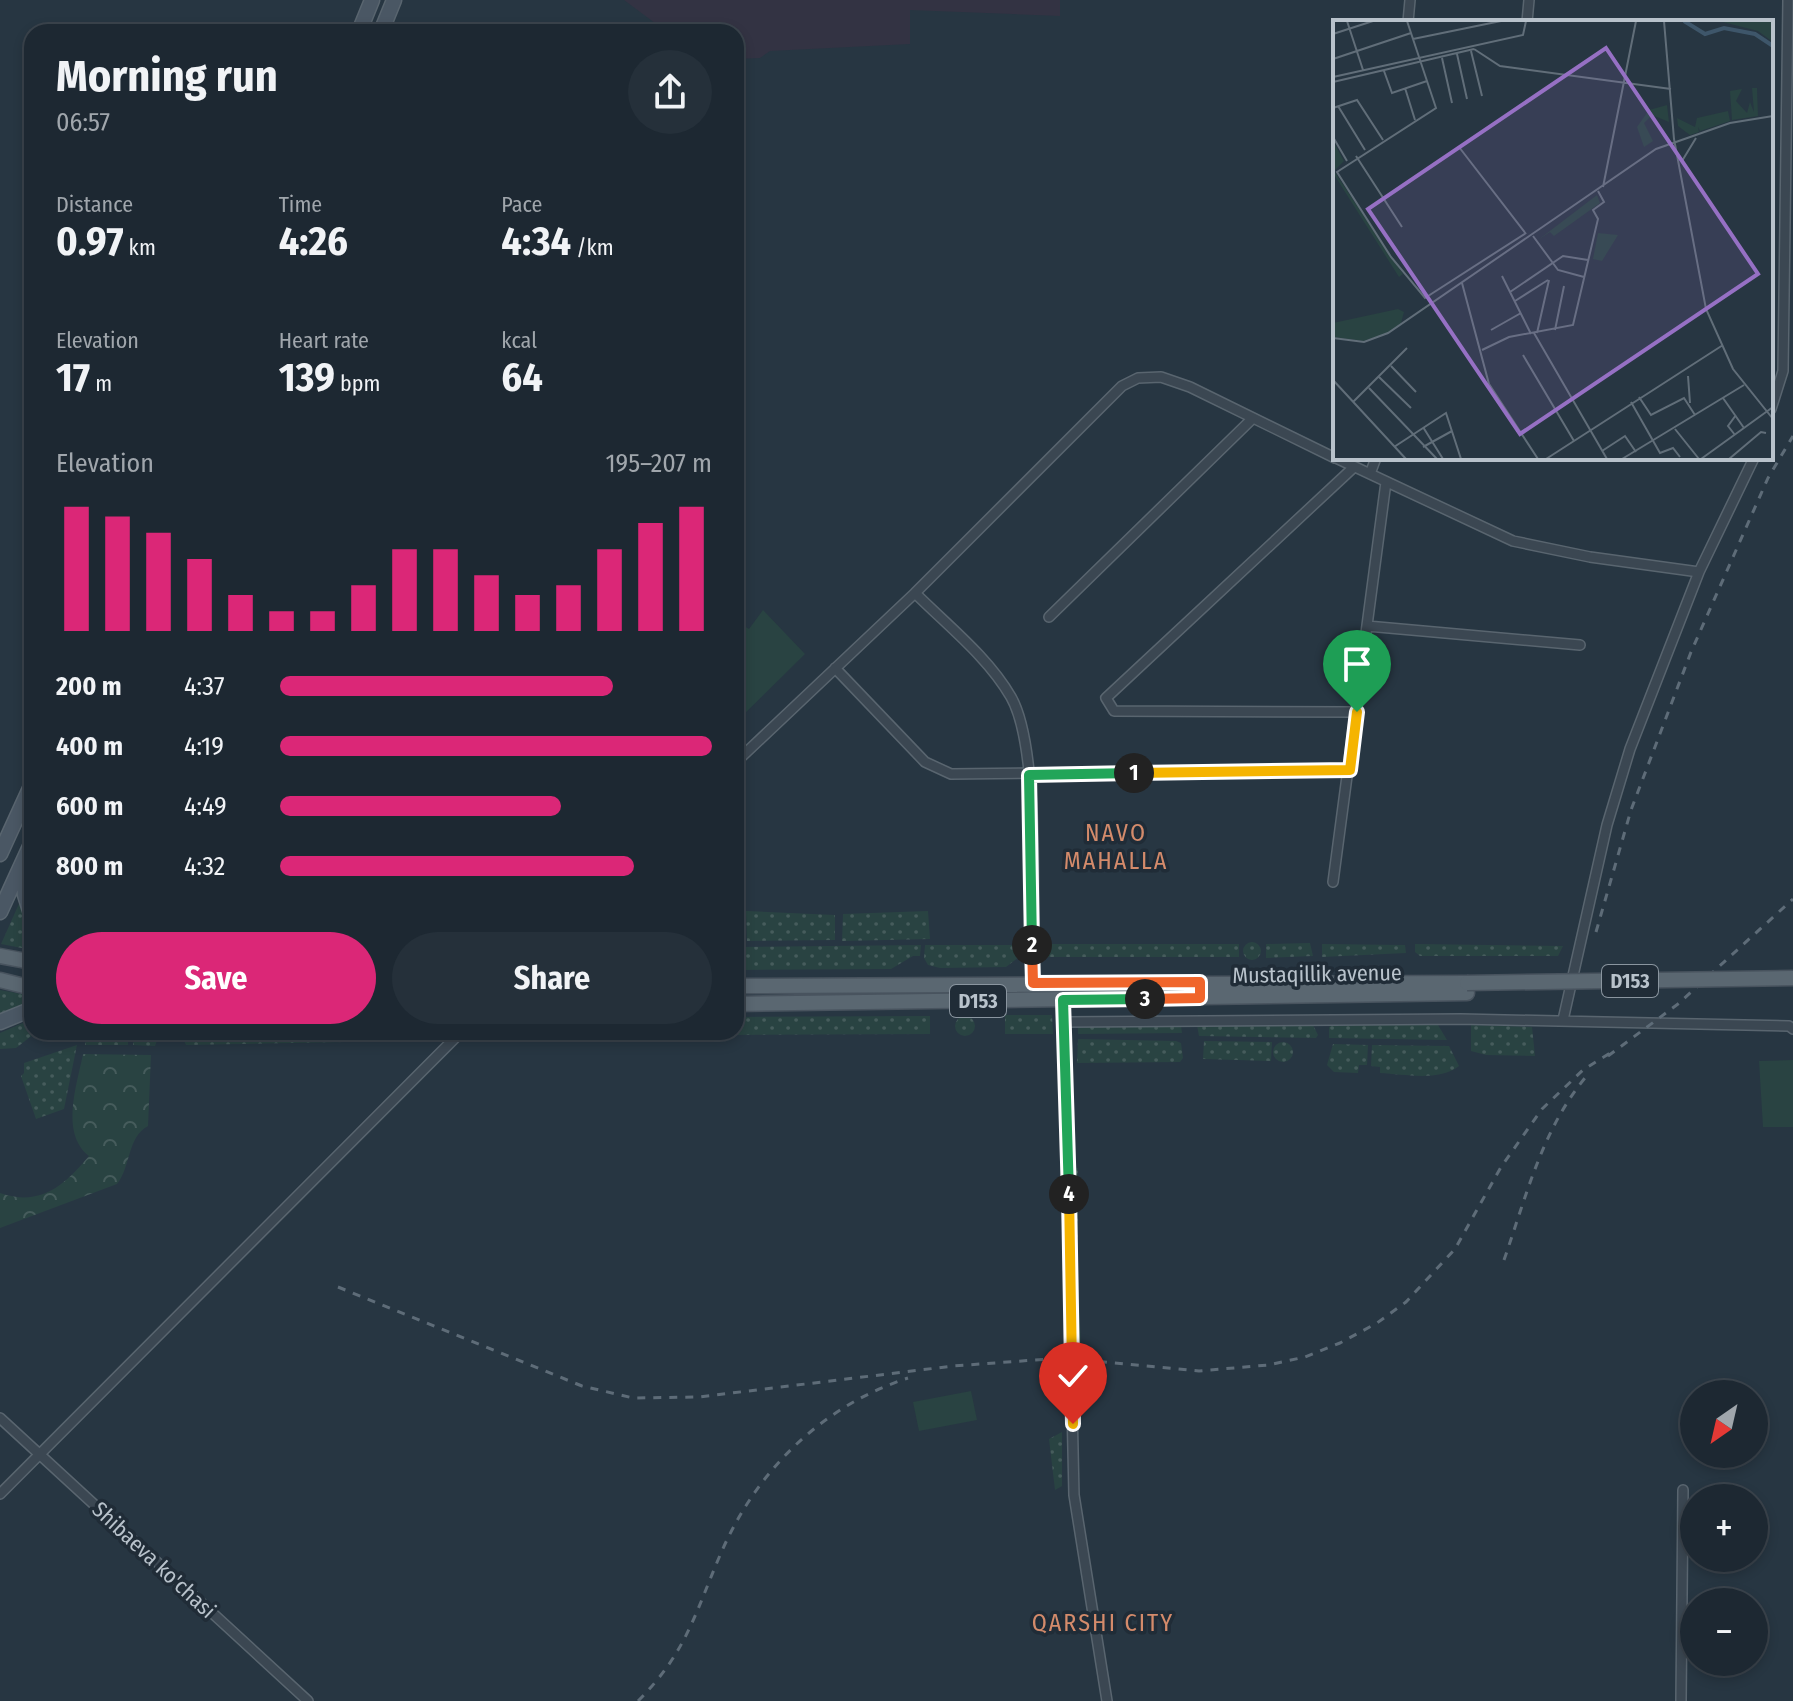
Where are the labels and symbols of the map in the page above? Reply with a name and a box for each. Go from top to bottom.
inset map [1333,20,1773,460]
pin [1323,630,1391,712]
pin: 1 [1114,753,1154,793]
district label: NAVO MAHALLA [1064,819,1168,875]
pin: 2 [1012,925,1052,965]
street label: Mustaqillik avenue [1232,959,1402,989]
road number: D153 [1602,965,1658,997]
pin: 3 [1125,979,1165,1019]
road number: D153 [950,985,1006,1017]
pin: 4 [1049,1174,1089,1214]
pin [1039,1342,1107,1424]
north arrow [1680,1380,1768,1468]
street label: Shibaeva ko'chasi [87,1496,221,1624]
district label: QARSHI CITY [1032,1609,1174,1637]

